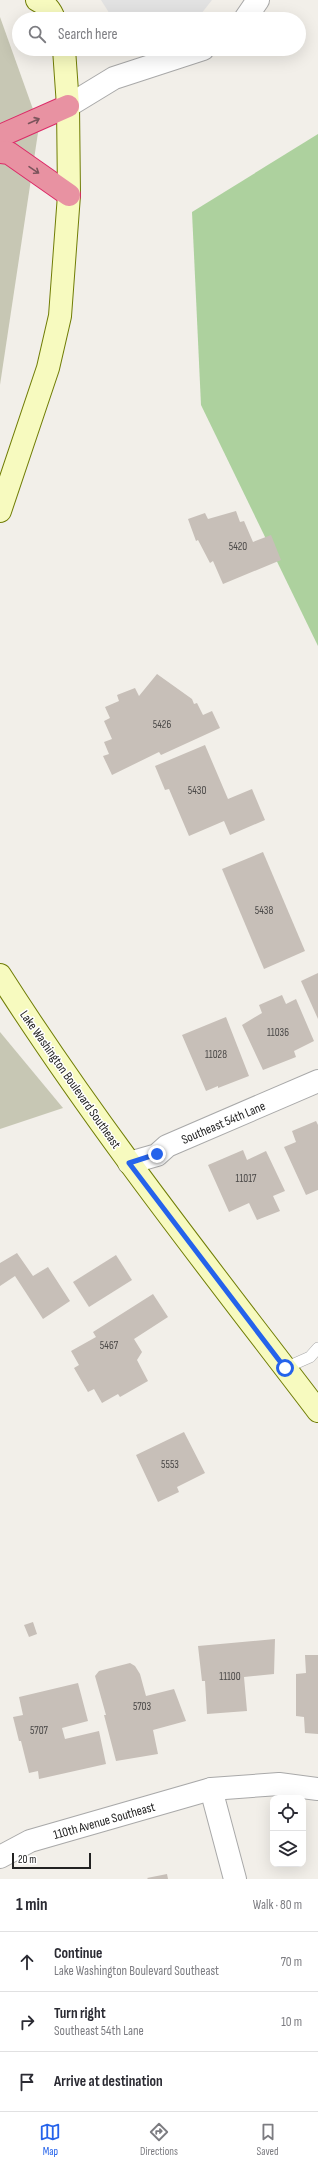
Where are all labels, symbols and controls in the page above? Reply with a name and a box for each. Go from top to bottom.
search box [12,12,306,56]
icon: search [26,23,48,45]
text: Search here [58,25,118,44]
one-way arrow [28,117,40,124]
one-way arrow [28,166,39,174]
house number: 5420 [229,540,247,553]
house number: 5426 [153,718,171,731]
house number: 5430 [188,784,206,797]
house number: 5438 [255,904,273,917]
street label: Lake Washington Boulevard Southeast [16,1007,124,1152]
house number: 11036 [267,1026,289,1039]
house number: 11028 [205,1048,227,1061]
street label: Southeast 54th Lane [179,1098,268,1148]
route end [148,1145,166,1163]
house number: 11017 [236,1172,257,1185]
house number: 5467 [100,1339,119,1352]
route start [276,1359,294,1377]
house number: 5553 [161,1458,179,1471]
house number: 11100 [219,1670,241,1683]
house number: 5703 [133,1700,152,1713]
house number: 5707 [30,1724,49,1737]
map controls [270,1795,306,1867]
button: locate [270,1795,306,1831]
street label: 110th Avenue Southeast [52,1799,157,1843]
button: layers [270,1831,306,1867]
scale bar [12,1851,91,1870]
text: 20 m [18,1853,36,1866]
text: 1 min [16,1895,48,1915]
text: Walk · 80 m [253,1897,302,1913]
text: Continue [54,1944,103,1963]
icon: ahead [16,1951,38,1973]
text: 70 m [281,1954,302,1970]
text: Lake Washington Boulevard Southeast [54,1963,219,1979]
text: Turn right [54,2004,106,2023]
icon: right [16,2011,38,2033]
text: 10 m [281,2014,302,2030]
text: Southeast 54th Lane [54,2023,144,2039]
icon: arrive [16,2071,38,2093]
text: Arrive at destination [54,2072,163,2091]
tab: Map [39,2121,61,2158]
tab: Directions [140,2121,178,2158]
tab: Saved [257,2121,279,2158]

